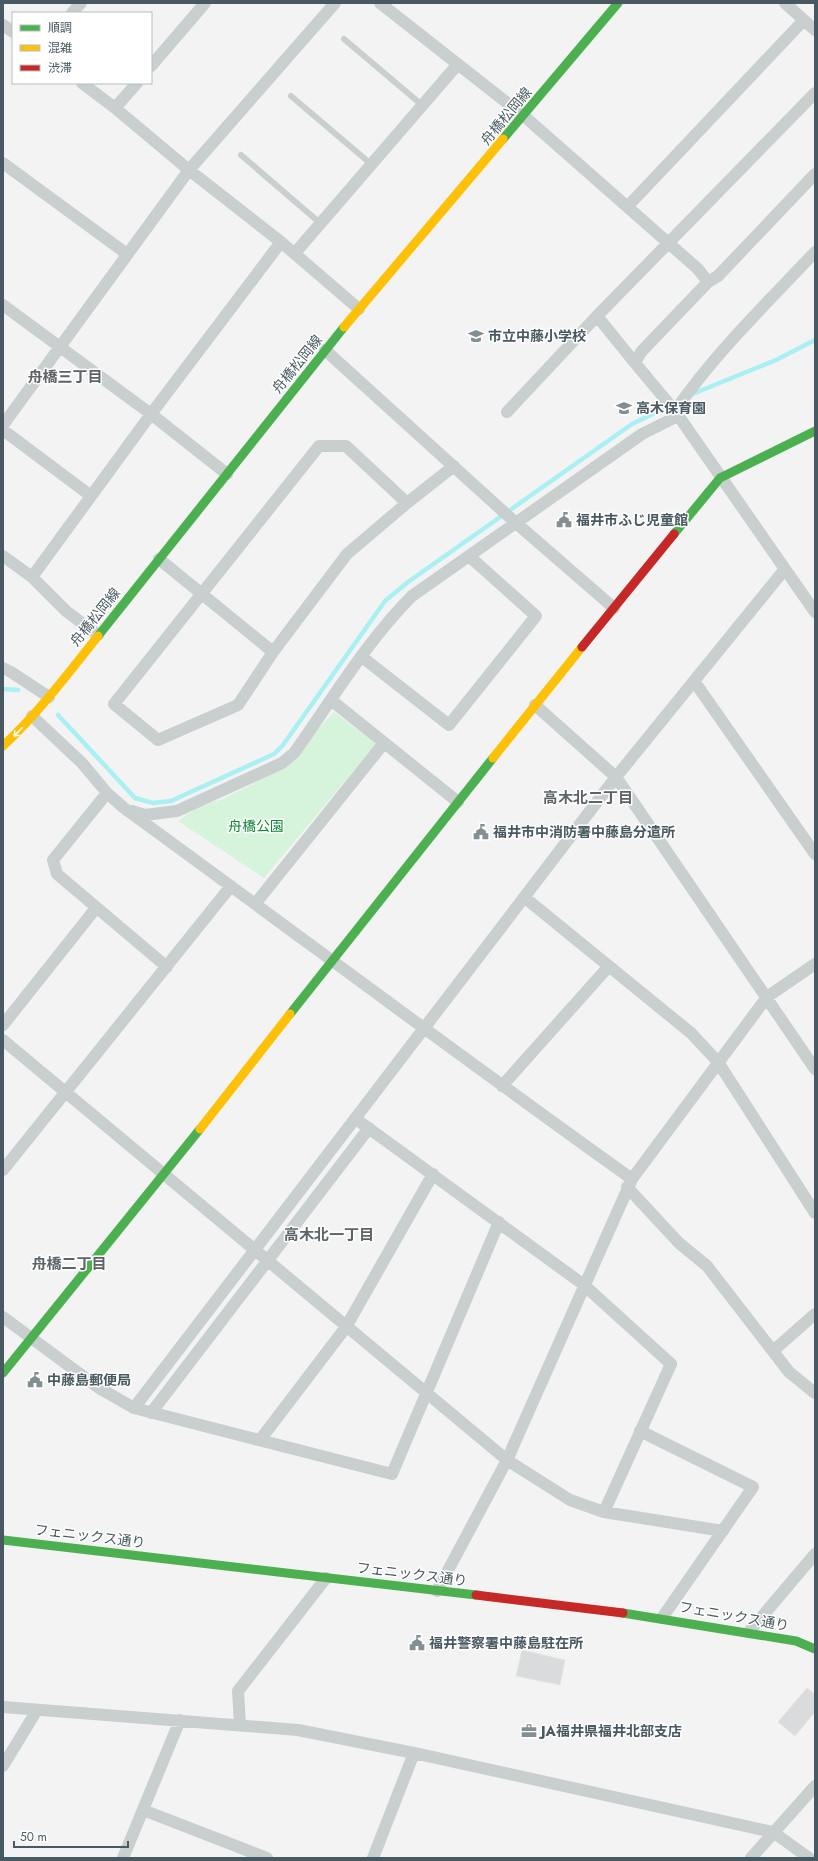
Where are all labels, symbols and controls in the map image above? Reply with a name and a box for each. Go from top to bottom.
legend [12,12,152,84]
text: 順調 [48,19,72,37]
text: 混雑 [48,39,72,57]
text: 渋滞 [48,59,72,77]
street label: 舟橋松岡線 [476,83,536,149]
place label: 市立中藤小学校 [488,326,586,346]
school or university icon: 市立中藤小学校 [467,327,485,345]
street label: 舟橋松岡線 [267,331,327,397]
district label: 舟橋三丁目 [27,366,103,388]
place label: 高木保育園 [636,398,706,418]
school or university icon: 高木保育園 [615,399,633,417]
place label: 福井市ふじ児童館 [576,510,688,530]
public building icon: 福井市ふじ児童館 [555,511,573,529]
street label: 舟橋松岡線 [65,584,125,650]
one-way arrow [13,727,23,737]
district label: 高木北二丁目 [543,787,633,809]
park label: 舟橋公園 [228,816,284,836]
place label: 福井市中消防署中藤島分遣所 [493,822,675,842]
public building icon: 福井市中消防署中藤島分遣所 [472,823,490,841]
district label: 高木北一丁目 [284,1224,374,1246]
district label: 舟橋二丁目 [31,1253,107,1275]
place label: 中藤島郵便局 [47,1370,131,1390]
public building icon: 中藤島郵便局 [26,1371,44,1389]
street label: フェニックス通り [33,1519,147,1553]
street label: フェニックス通り [355,1557,469,1591]
street label: フェニックス通り [677,1596,791,1636]
place label: 福井警察署中藤島駐在所 [429,1633,583,1653]
public building icon: 福井警察署中藤島駐在所 [408,1634,426,1652]
place label: JA福井県福井北部支店 [538,1721,682,1741]
office icon: JA福井県福井北部支店 [520,1722,538,1740]
scale bar [14,1823,128,1849]
text: 50 m [20,1828,47,1846]

